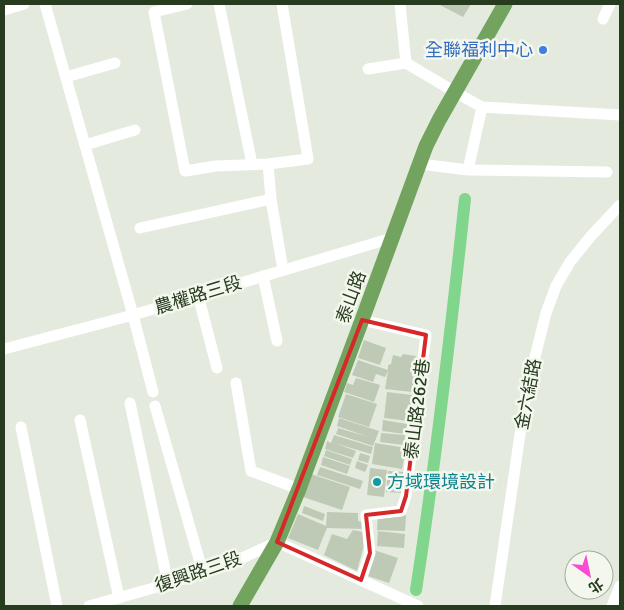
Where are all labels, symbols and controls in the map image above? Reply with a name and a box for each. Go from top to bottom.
place label: 全聯福利中心 [425,39,533,61]
marker: 全聯福利中心 [537,44,549,56]
street label: 泰山路 [331,268,371,326]
street label: 農權路三段 [152,271,244,319]
street label: 泰山路262巷 [400,357,434,461]
street label: 金六結路 [510,357,546,431]
place label: 方域環境設計 [387,471,495,493]
marker: 方域環境設計 [371,476,383,488]
street label: 復興路三段 [152,547,244,597]
north arrow [564,550,614,600]
text: 北 [585,575,606,596]

